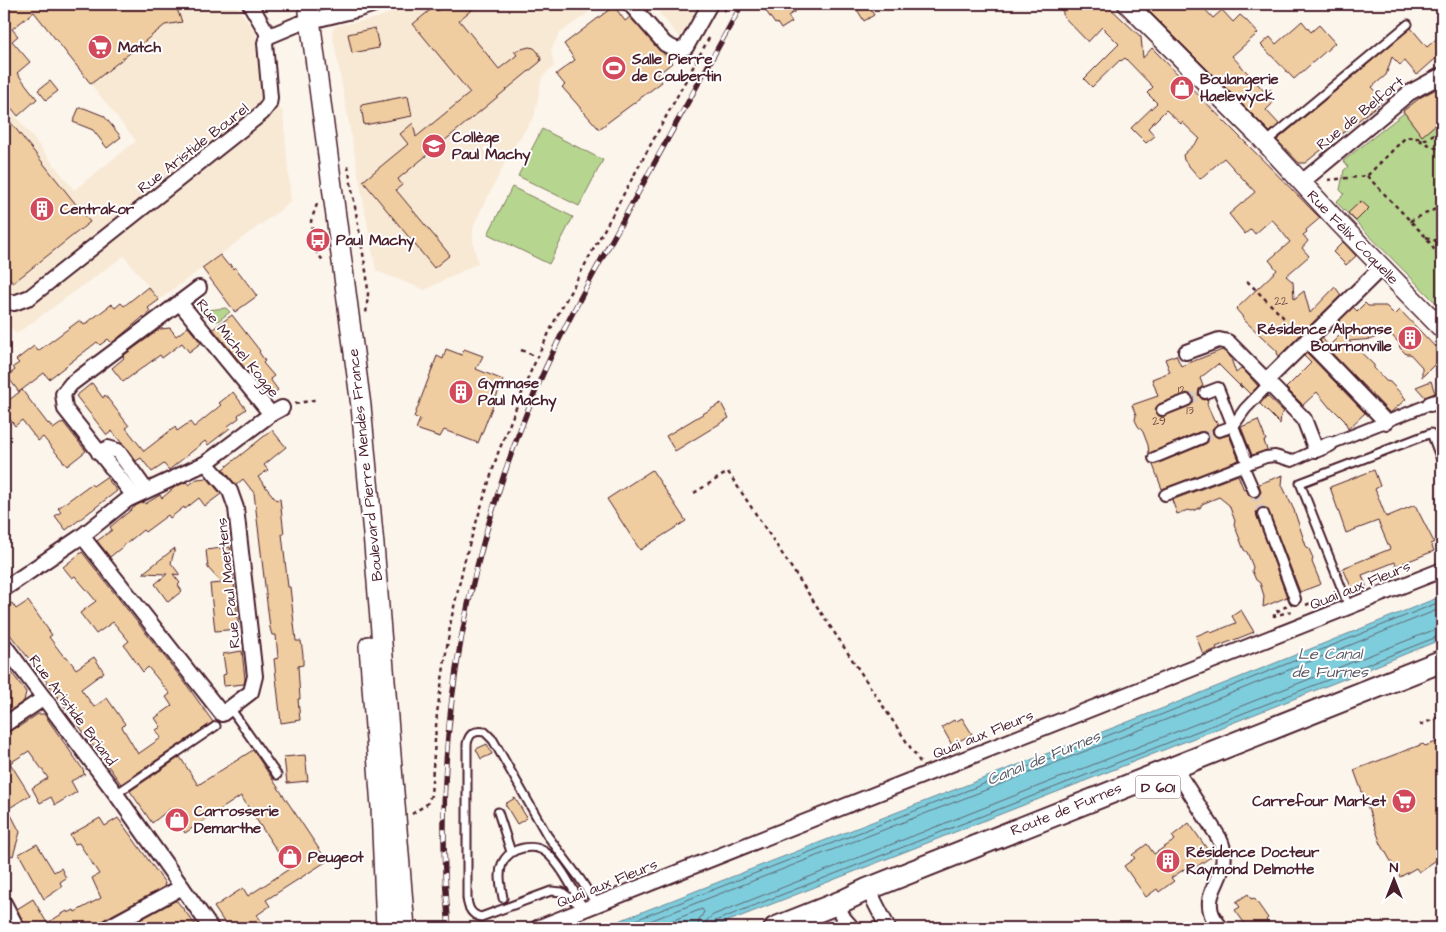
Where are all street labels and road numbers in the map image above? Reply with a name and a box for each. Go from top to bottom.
street label: Rue de Belfort [1312,72,1409,155]
street label: Rue Aristide Bourel [133,98,253,198]
street label: Rue Félix Coquelle [1302,185,1403,289]
street label: Rue Michel Kogge [190,294,284,403]
street label: Boulevard Pierre Mendès France [343,348,388,582]
street label: Rue Paul Maertens [211,516,246,649]
street label: Quai aux Fleurs [1307,556,1414,615]
street label: Rue Aristide Briand [24,650,122,770]
street label: Quai aux Fleurs [930,705,1037,764]
road number: D 601 [1136,776,1180,799]
street label: Route de Furnes [1007,777,1125,841]
street label: Quai aux Fleurs [554,854,661,913]

